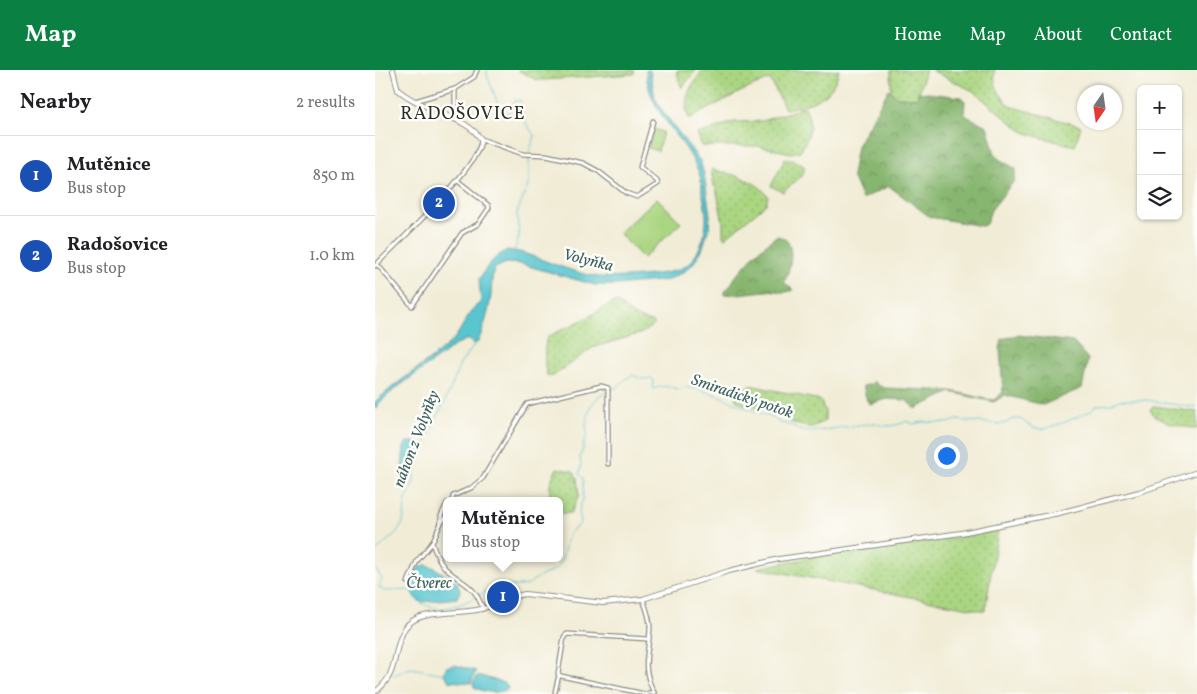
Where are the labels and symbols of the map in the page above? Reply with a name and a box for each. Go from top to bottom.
north arrow [1077,85,1122,130]
district label: RADOŠOVICE [400,102,526,127]
pin: 2 [423,184,455,222]
water label: Volyňka [561,244,616,278]
water label: Smiradický potok [688,369,796,425]
water label: náhon z Volyňky [388,387,446,491]
your location [934,443,960,469]
water label: Čtverec [406,572,452,595]
pin: 1 [487,578,519,616]

